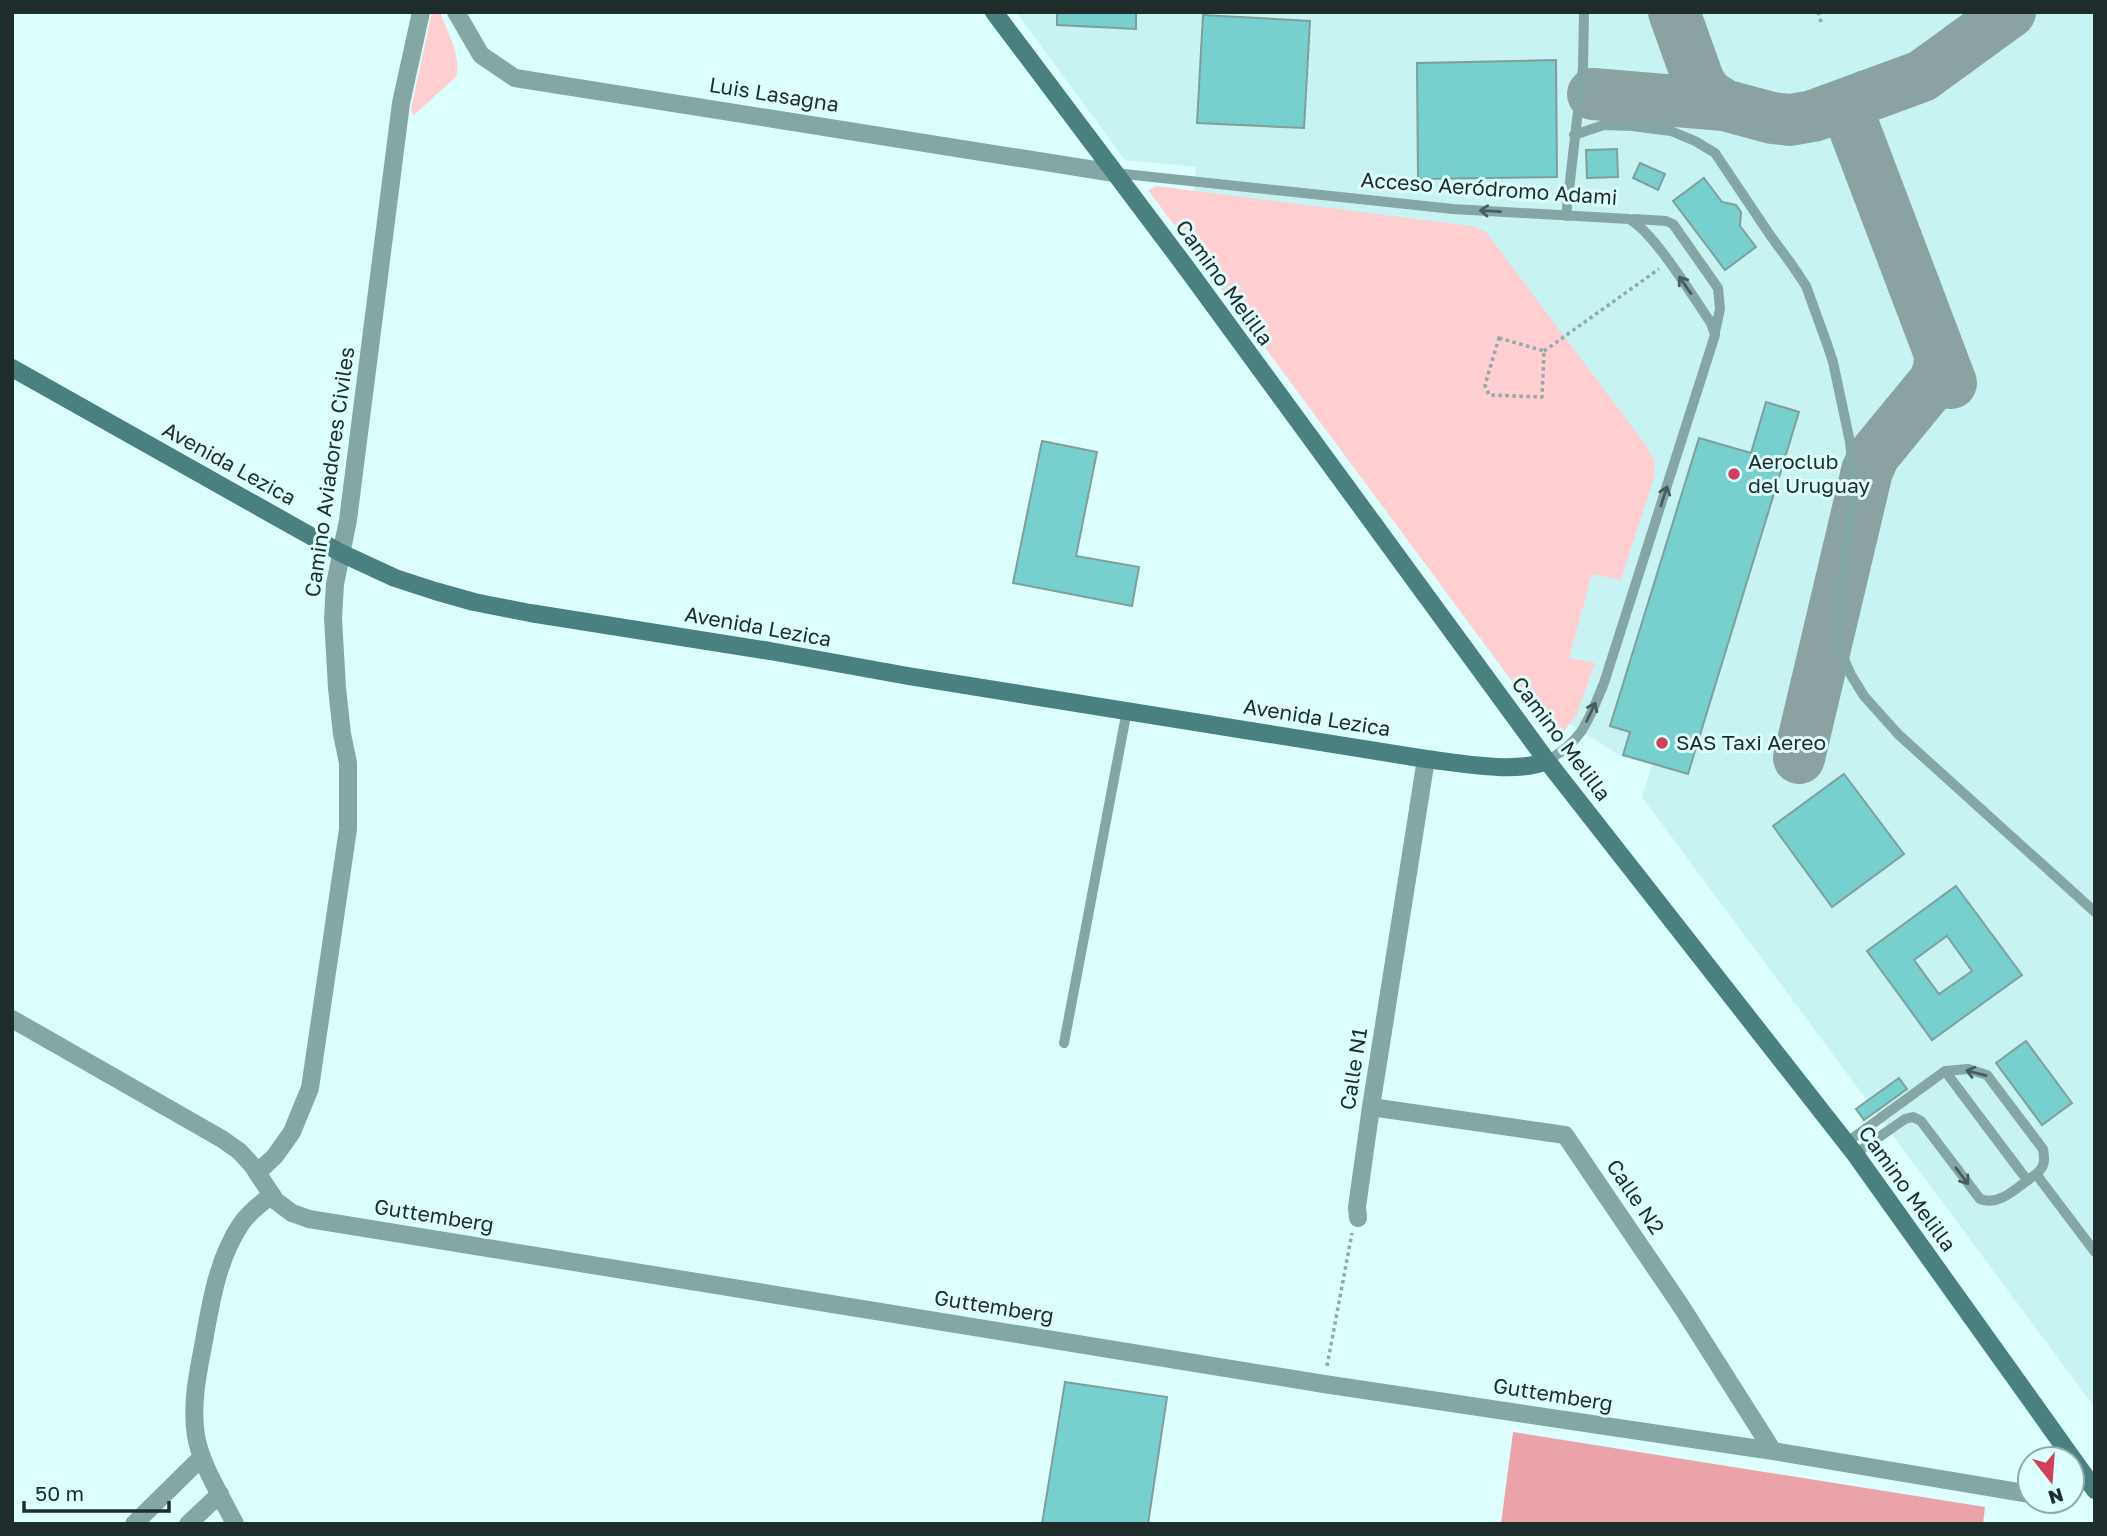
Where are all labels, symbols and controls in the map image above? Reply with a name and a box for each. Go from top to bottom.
street label: Luis Lasagna [707,71,841,117]
street label: Acceso Aeródromo Adami [1360,166,1618,210]
one-way arrow [1479,205,1502,218]
street label: Camino Melilla [1170,214,1279,350]
one-way arrow [1678,276,1692,295]
street label: Camino Aviadores Civiles [299,345,359,599]
street label: Avenida Lezica [158,416,301,510]
place label: Aeroclub del Uruguay [1748,448,1870,498]
marker: Aeroclub del Uruguay [1726,466,1742,482]
one-way arrow [1659,486,1672,508]
street label: Avenida Lezica [683,600,834,652]
street label: Camino Melilla [1507,671,1617,806]
street label: Avenida Lezica [1242,693,1393,741]
one-way arrow [1585,702,1599,723]
place label: SAS Taxi Aereo [1676,729,1826,755]
marker: SAS Taxi Aereo [1654,735,1670,751]
street label: Calle N1 [1334,1026,1372,1112]
one-way arrow [1965,1065,1987,1078]
street label: Camino Melilla [1853,1120,1962,1256]
street label: Calle N2 [1601,1154,1670,1239]
one-way arrow [1954,1166,1969,1184]
street label: Guttemberg [372,1193,496,1237]
street label: Guttemberg [932,1284,1056,1328]
street label: Guttemberg [1491,1372,1615,1416]
north arrow [2016,1445,2086,1515]
scale bar [24,1470,170,1514]
text: 50 m [35,1480,84,1506]
text: N [2046,1484,2066,1510]

